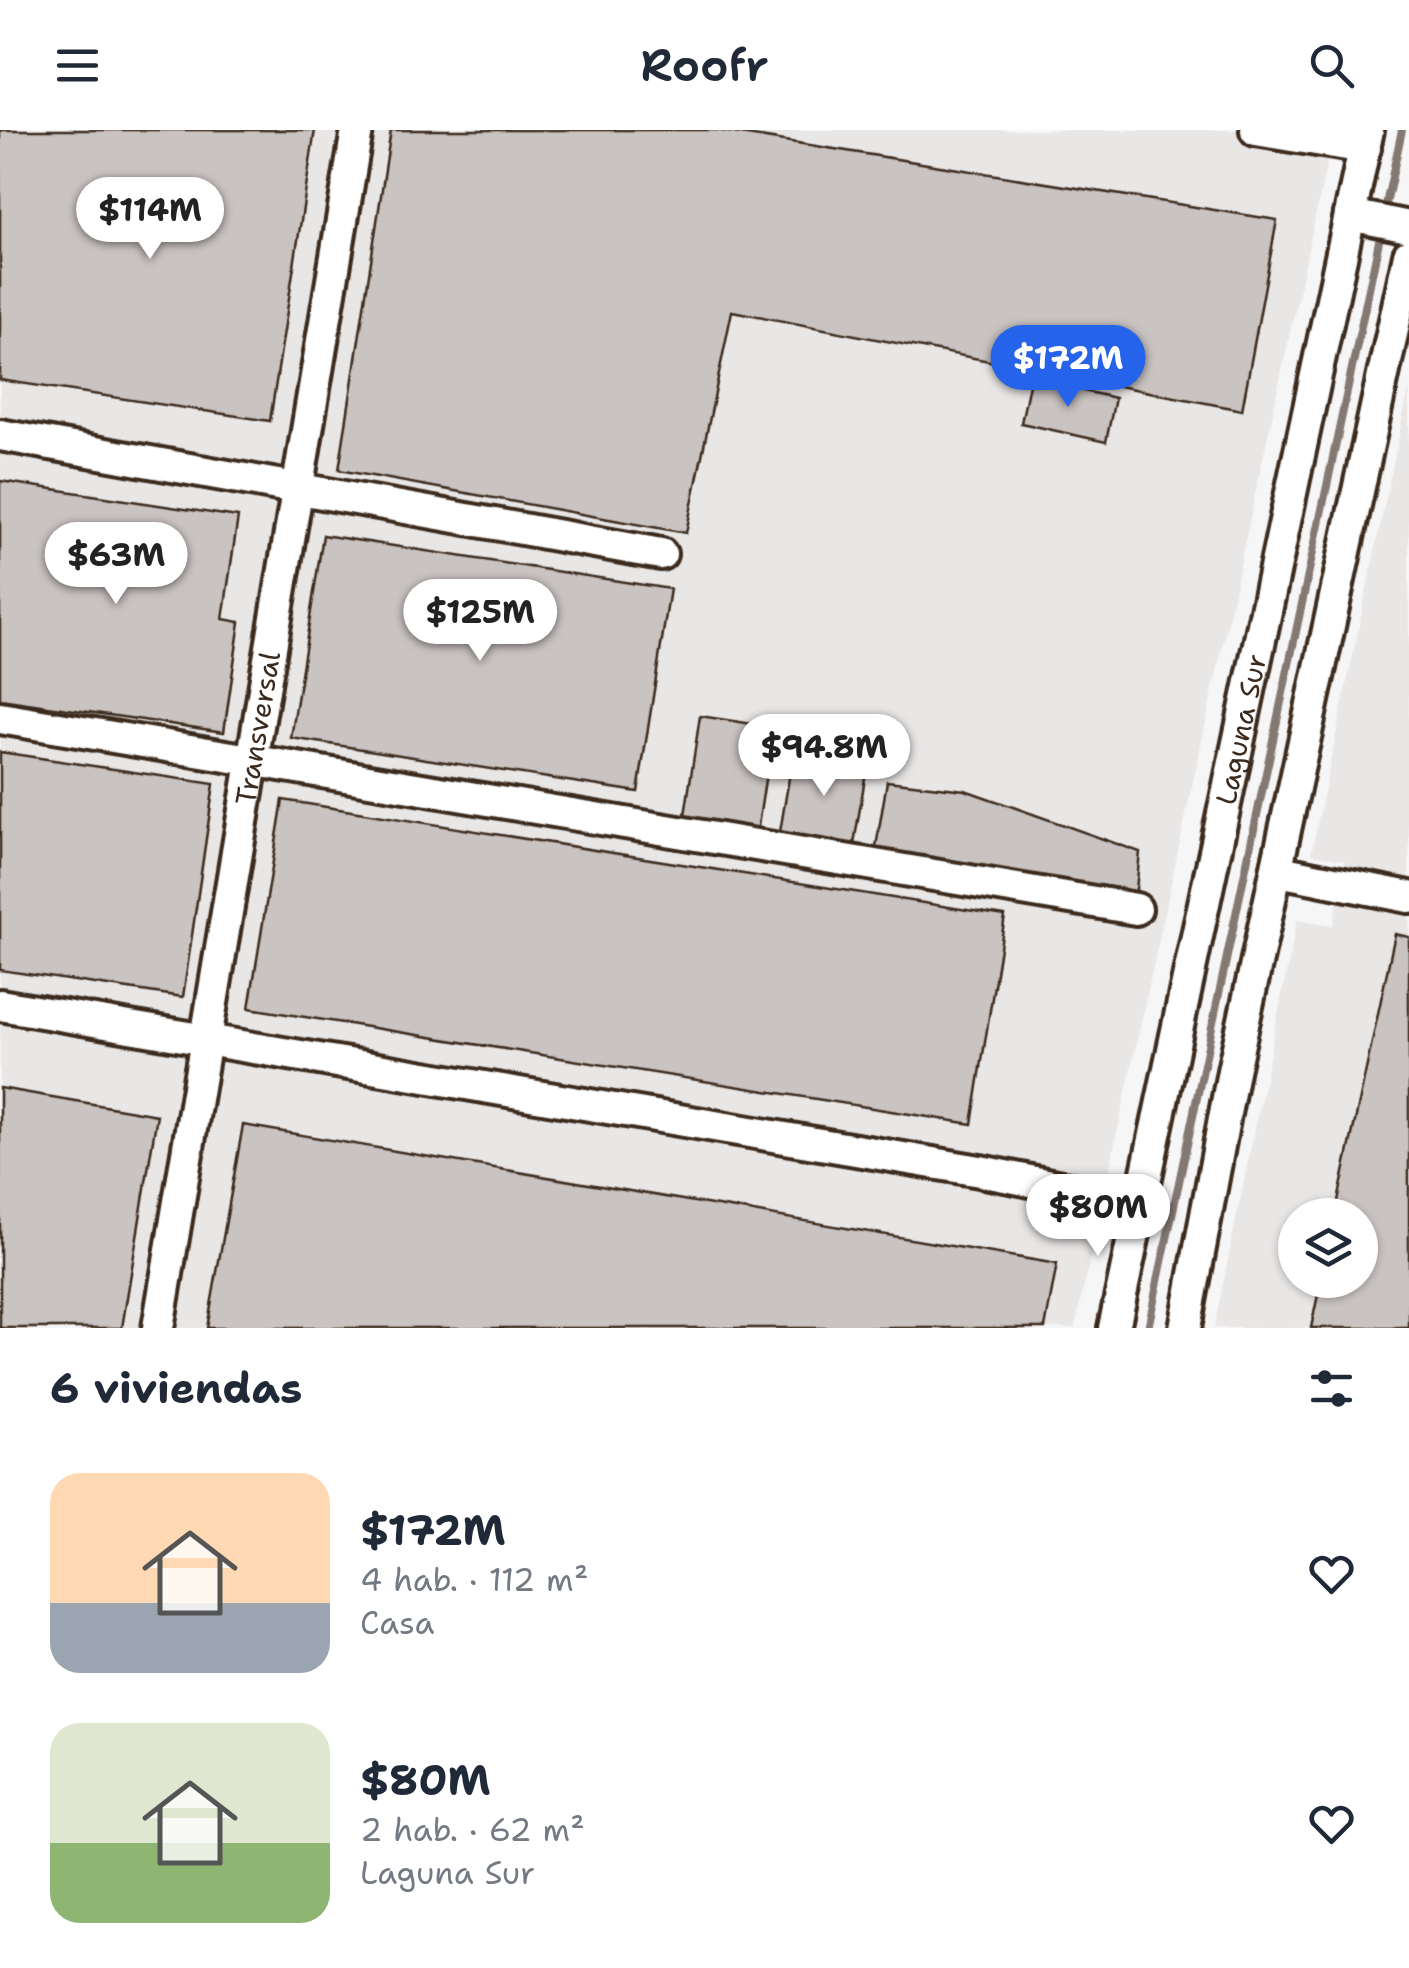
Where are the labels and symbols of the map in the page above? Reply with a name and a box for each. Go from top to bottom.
pin: $114M [80,177,220,262]
pin: $172M [998,325,1138,410]
pin: $63M [57,522,175,607]
pin: $125M [410,579,550,664]
street label: Transversal [226,648,289,808]
street label: Laguna Sur [1206,650,1275,808]
pin: $94.8M [743,714,905,799]
pin: $80M [1039,1174,1157,1259]

